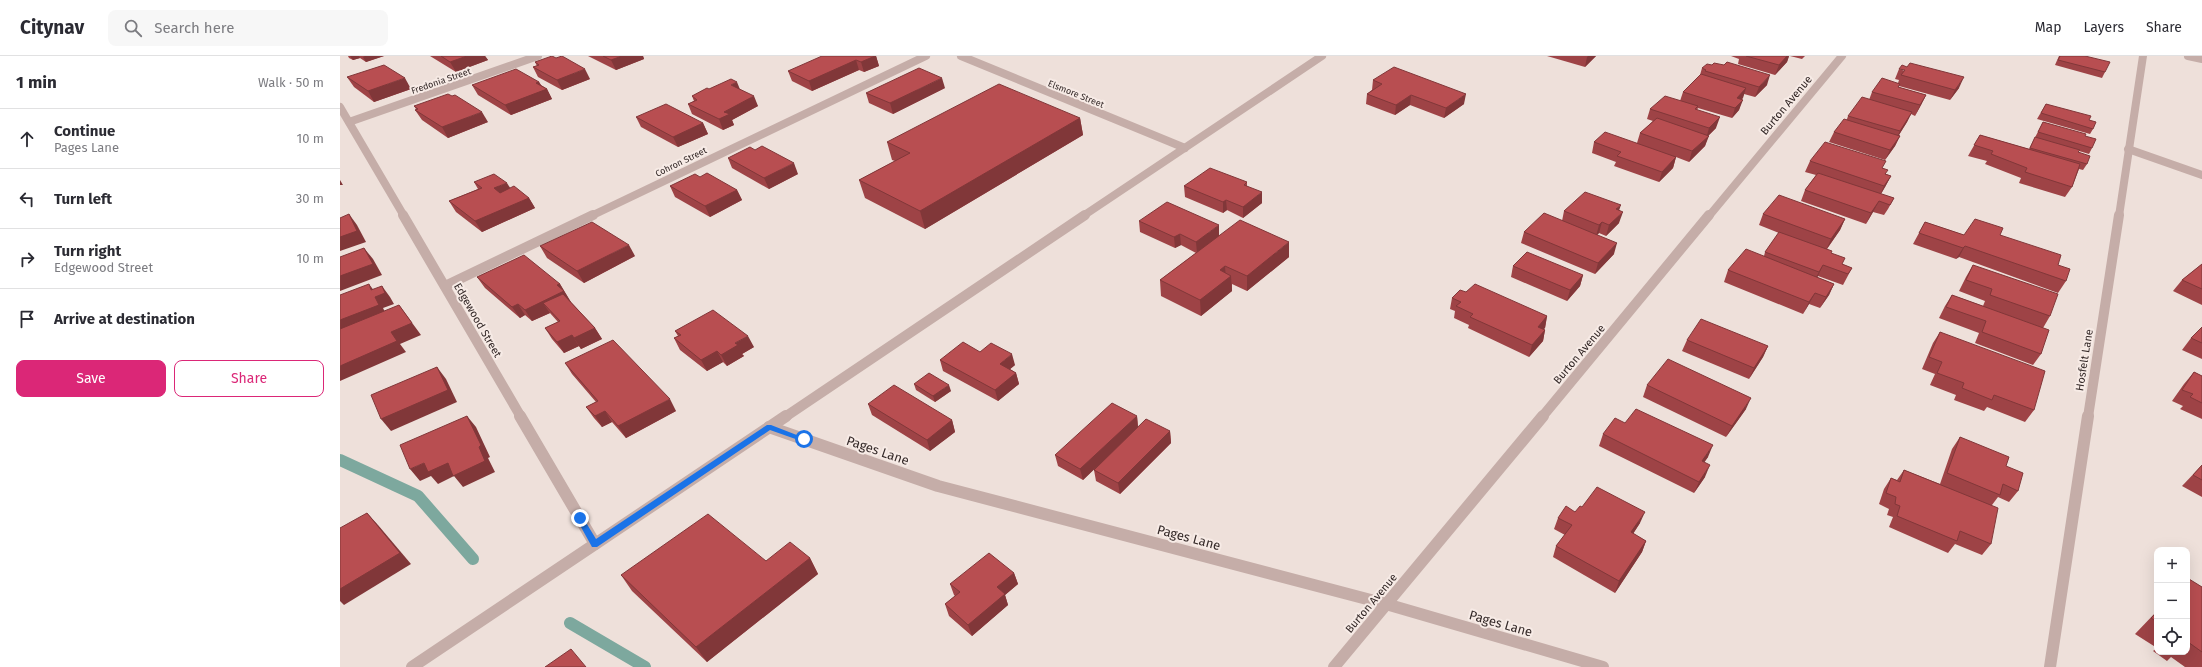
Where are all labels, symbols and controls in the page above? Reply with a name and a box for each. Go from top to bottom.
search box [108,10,388,46]
text: Citynav [20,16,84,39]
icon: search [122,17,144,39]
text: Search here [154,19,234,37]
text: Map [2035,19,2061,36]
text: Layers [2083,19,2124,36]
text: Share [2146,19,2182,36]
street label: Fredonia Street [410,66,473,96]
text: 1 min [16,72,57,93]
street label: Burton Avenue [1758,73,1815,138]
text: Walk · 50 m [258,75,324,90]
street label: Elsmore Street [1047,78,1106,110]
text: Continue [54,122,115,140]
icon: ahead [16,128,38,150]
text: 10 m [297,131,324,146]
text: Pages Lane [54,140,119,155]
street label: Cohron Street [654,145,709,179]
icon: left [16,188,38,210]
text: Turn left [54,190,112,208]
text: 30 m [296,191,324,206]
text: Turn right [54,242,121,260]
icon: right [16,248,38,270]
text: 10 m [297,251,324,266]
text: Edgewood Street [54,260,153,275]
street label: Edgewood Street [451,281,504,360]
icon: arrive [16,308,38,330]
text: Arrive at destination [54,310,195,328]
street label: Burton Avenue [1551,322,1608,387]
street label: Hosfelt Lane [2073,328,2096,392]
button: Save [16,360,166,397]
button: Share [174,360,324,397]
route start [795,430,813,448]
street label: Pages Lane [845,433,911,468]
route end [571,509,589,527]
street label: Pages Lane [1156,522,1222,553]
map controls [2154,547,2190,655]
button: + [2154,547,2190,583]
street label: Burton Avenue [1343,571,1400,636]
button: − [2154,583,2190,619]
street label: Pages Lane [1468,607,1534,640]
button: locate [2154,619,2190,655]

